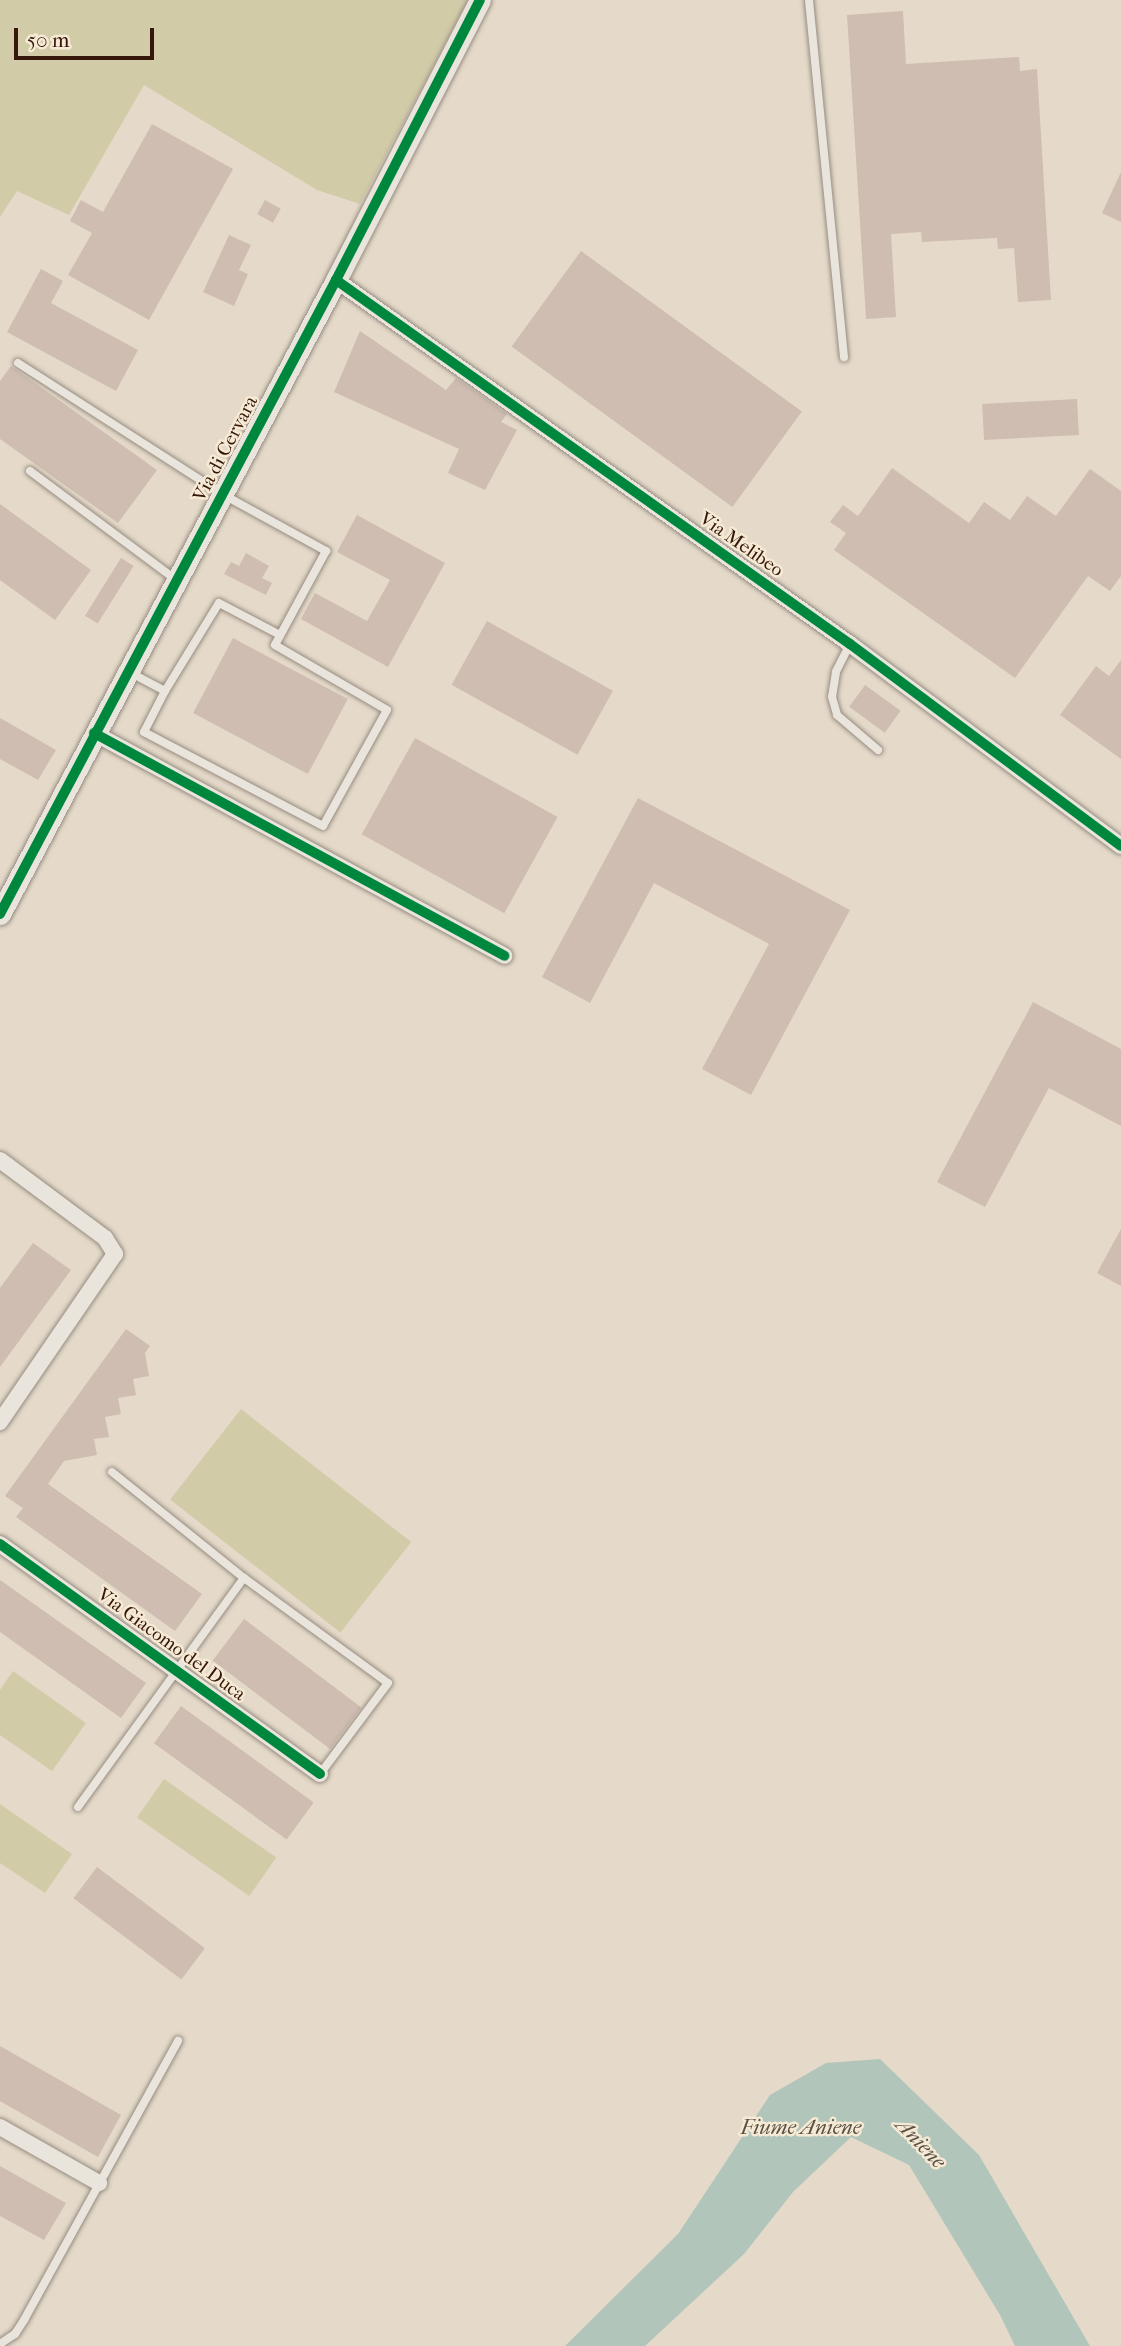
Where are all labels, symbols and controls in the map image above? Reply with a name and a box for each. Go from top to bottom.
scale bar [18,14,158,58]
text: 50 m [27,28,70,52]
street label: Via di Cervara [189,392,263,506]
street label: Via Melibeo [695,508,787,582]
street label: Via Giacomo del Duca [93,1584,249,1706]
water label: Aniene [891,2112,951,2174]
water label: Fiume Aniene [741,2114,861,2140]

